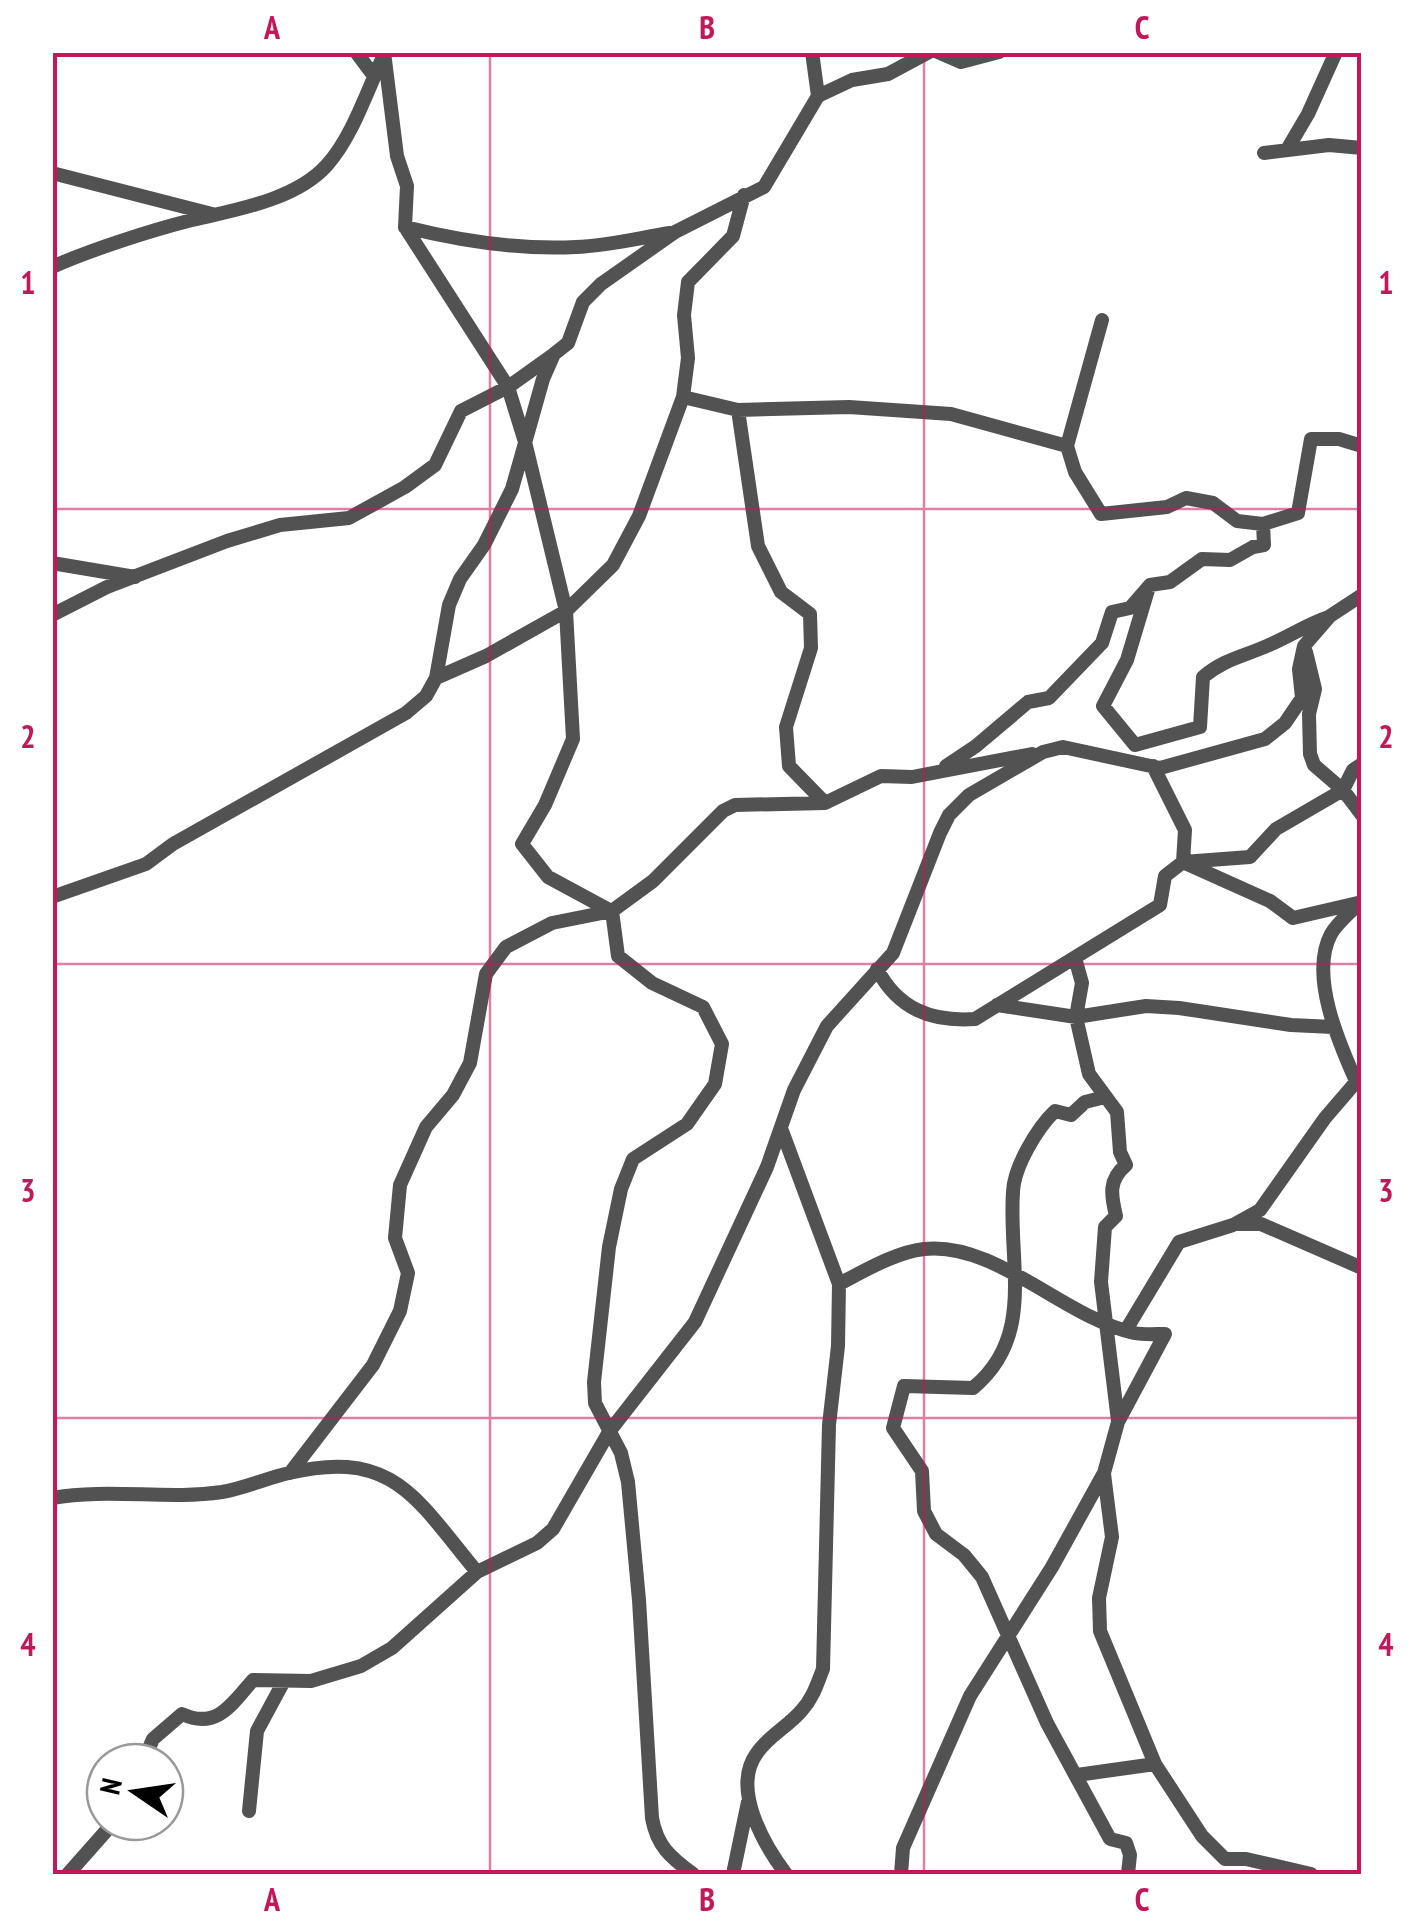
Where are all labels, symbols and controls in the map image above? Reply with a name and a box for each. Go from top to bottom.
text: A [263,6,281,48]
text: B [699,6,715,48]
text: C [1135,6,1150,48]
text: 1 [20,261,36,303]
text: 1 [1378,261,1394,303]
text: 2 [20,715,36,757]
text: 2 [1378,715,1394,757]
text: 3 [20,1169,36,1211]
text: 3 [1378,1169,1394,1211]
text: 4 [20,1623,36,1665]
text: 4 [1378,1623,1394,1665]
north arrow [85,1742,185,1842]
text: N [90,1775,130,1798]
text: A [263,1878,281,1920]
text: B [699,1878,715,1920]
text: C [1135,1878,1150,1920]

